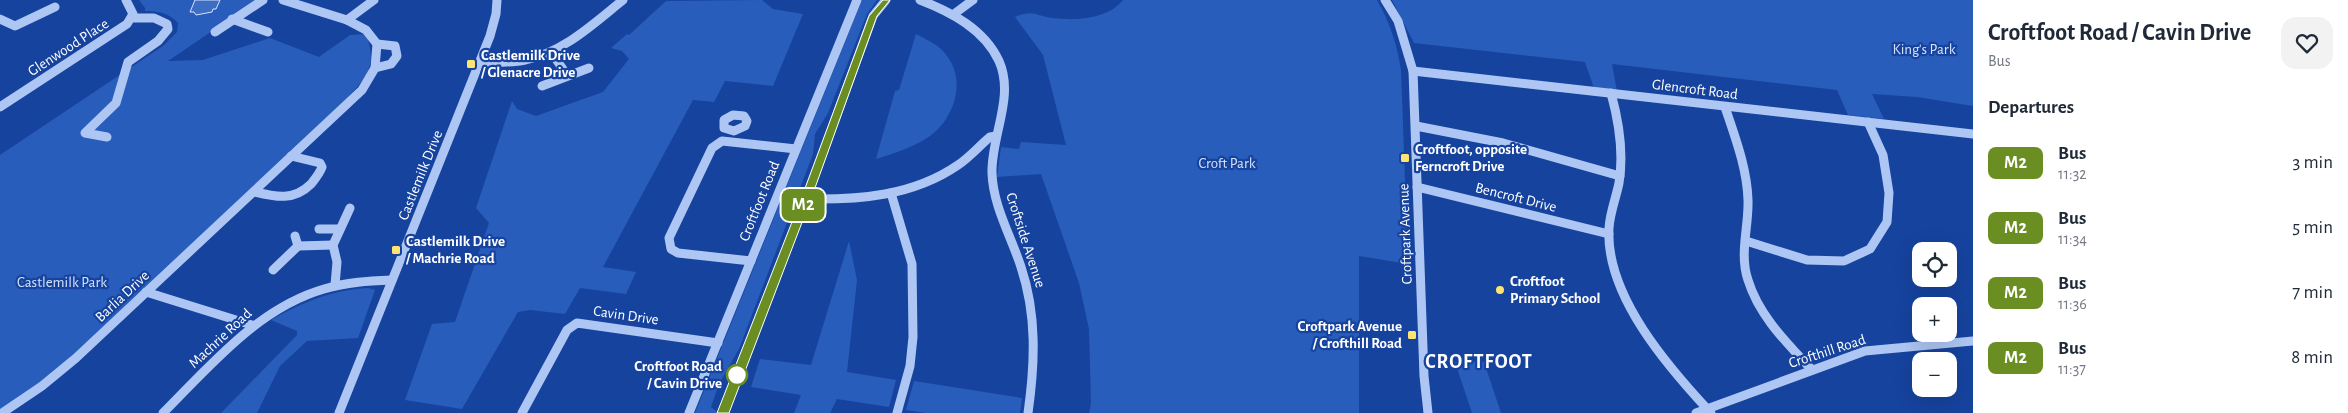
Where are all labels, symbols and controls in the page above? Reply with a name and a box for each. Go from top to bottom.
street label: Glenwood Place [25,16,111,79]
button: heart [2281,17,2333,69]
text: Croftfoot Road / Cavin Drive [1988,21,2251,45]
park label: King's Park [1892,42,1956,57]
place label: Castlemilk Drive / Glenacre Drive [480,48,580,80]
text: Bus [1988,53,2011,69]
marker: Castlemilk Drive / Glenacre Drive [465,58,477,70]
street label: Glencroft Road [1651,77,1739,102]
text: Departures [1988,98,2074,117]
street label: Castlemilk Drive [396,128,445,222]
place label: Croftfoot, opposite Ferncroft Drive [1415,142,1527,174]
text: Bus [2058,144,2086,163]
marker: Croftfoot, opposite Ferncroft Drive [1399,152,1411,164]
text: 3 min [2292,153,2333,172]
text: M2 [2004,154,2027,172]
park label: Croft Park [1198,156,1256,171]
street label: Croftfoot Road [737,159,782,243]
text: 11:32 [2058,166,2087,182]
street label: Bencroft Drive [1474,180,1558,215]
street label: Croftpark Avenue [1396,183,1415,285]
line badge: M2 [780,189,826,221]
street label: Croftside Avenue [1003,191,1048,290]
text: M2 [792,196,814,214]
text: Bus [2058,209,2086,228]
text: 5 min [2292,218,2333,237]
text: M2 [2004,219,2027,237]
text: 11:34 [2058,231,2087,247]
place label: Castlemilk Drive / Machrie Road [405,234,505,266]
map controls [1912,242,1957,397]
button: locate [1912,242,1957,287]
marker: Castlemilk Drive / Machrie Road [390,244,402,256]
street label: Barlia Drive [92,268,152,325]
place label: Croftfoot Primary School [1510,274,1601,306]
text: Bus [2058,274,2086,293]
park label: Castlemilk Park [17,275,107,290]
text: 7 min [2292,283,2333,302]
marker: Croftfoot Primary School [1494,284,1506,296]
text: M2 [2004,284,2027,302]
text: 11:36 [2058,296,2087,312]
button: + [1912,297,1957,342]
street label: Cavin Drive [592,303,660,328]
street label: Machrie Road [186,306,255,371]
place label: Croftpark Avenue / Crofthill Road [1297,319,1402,351]
marker: Croftpark Avenue / Crofthill Road [1406,329,1418,341]
street label: Crofthill Road [1787,332,1868,371]
text: Bus [2058,339,2086,358]
text: 8 min [2291,348,2333,367]
text: M2 [2004,349,2027,367]
district label: CROFTFOOT [1425,352,1533,372]
button: − [1912,352,1957,397]
place label: Croftfoot Road / Cavin Drive [634,359,722,391]
text: 11:37 [2058,361,2086,377]
marker: Croftfoot Road / Cavin Drive [726,364,748,386]

